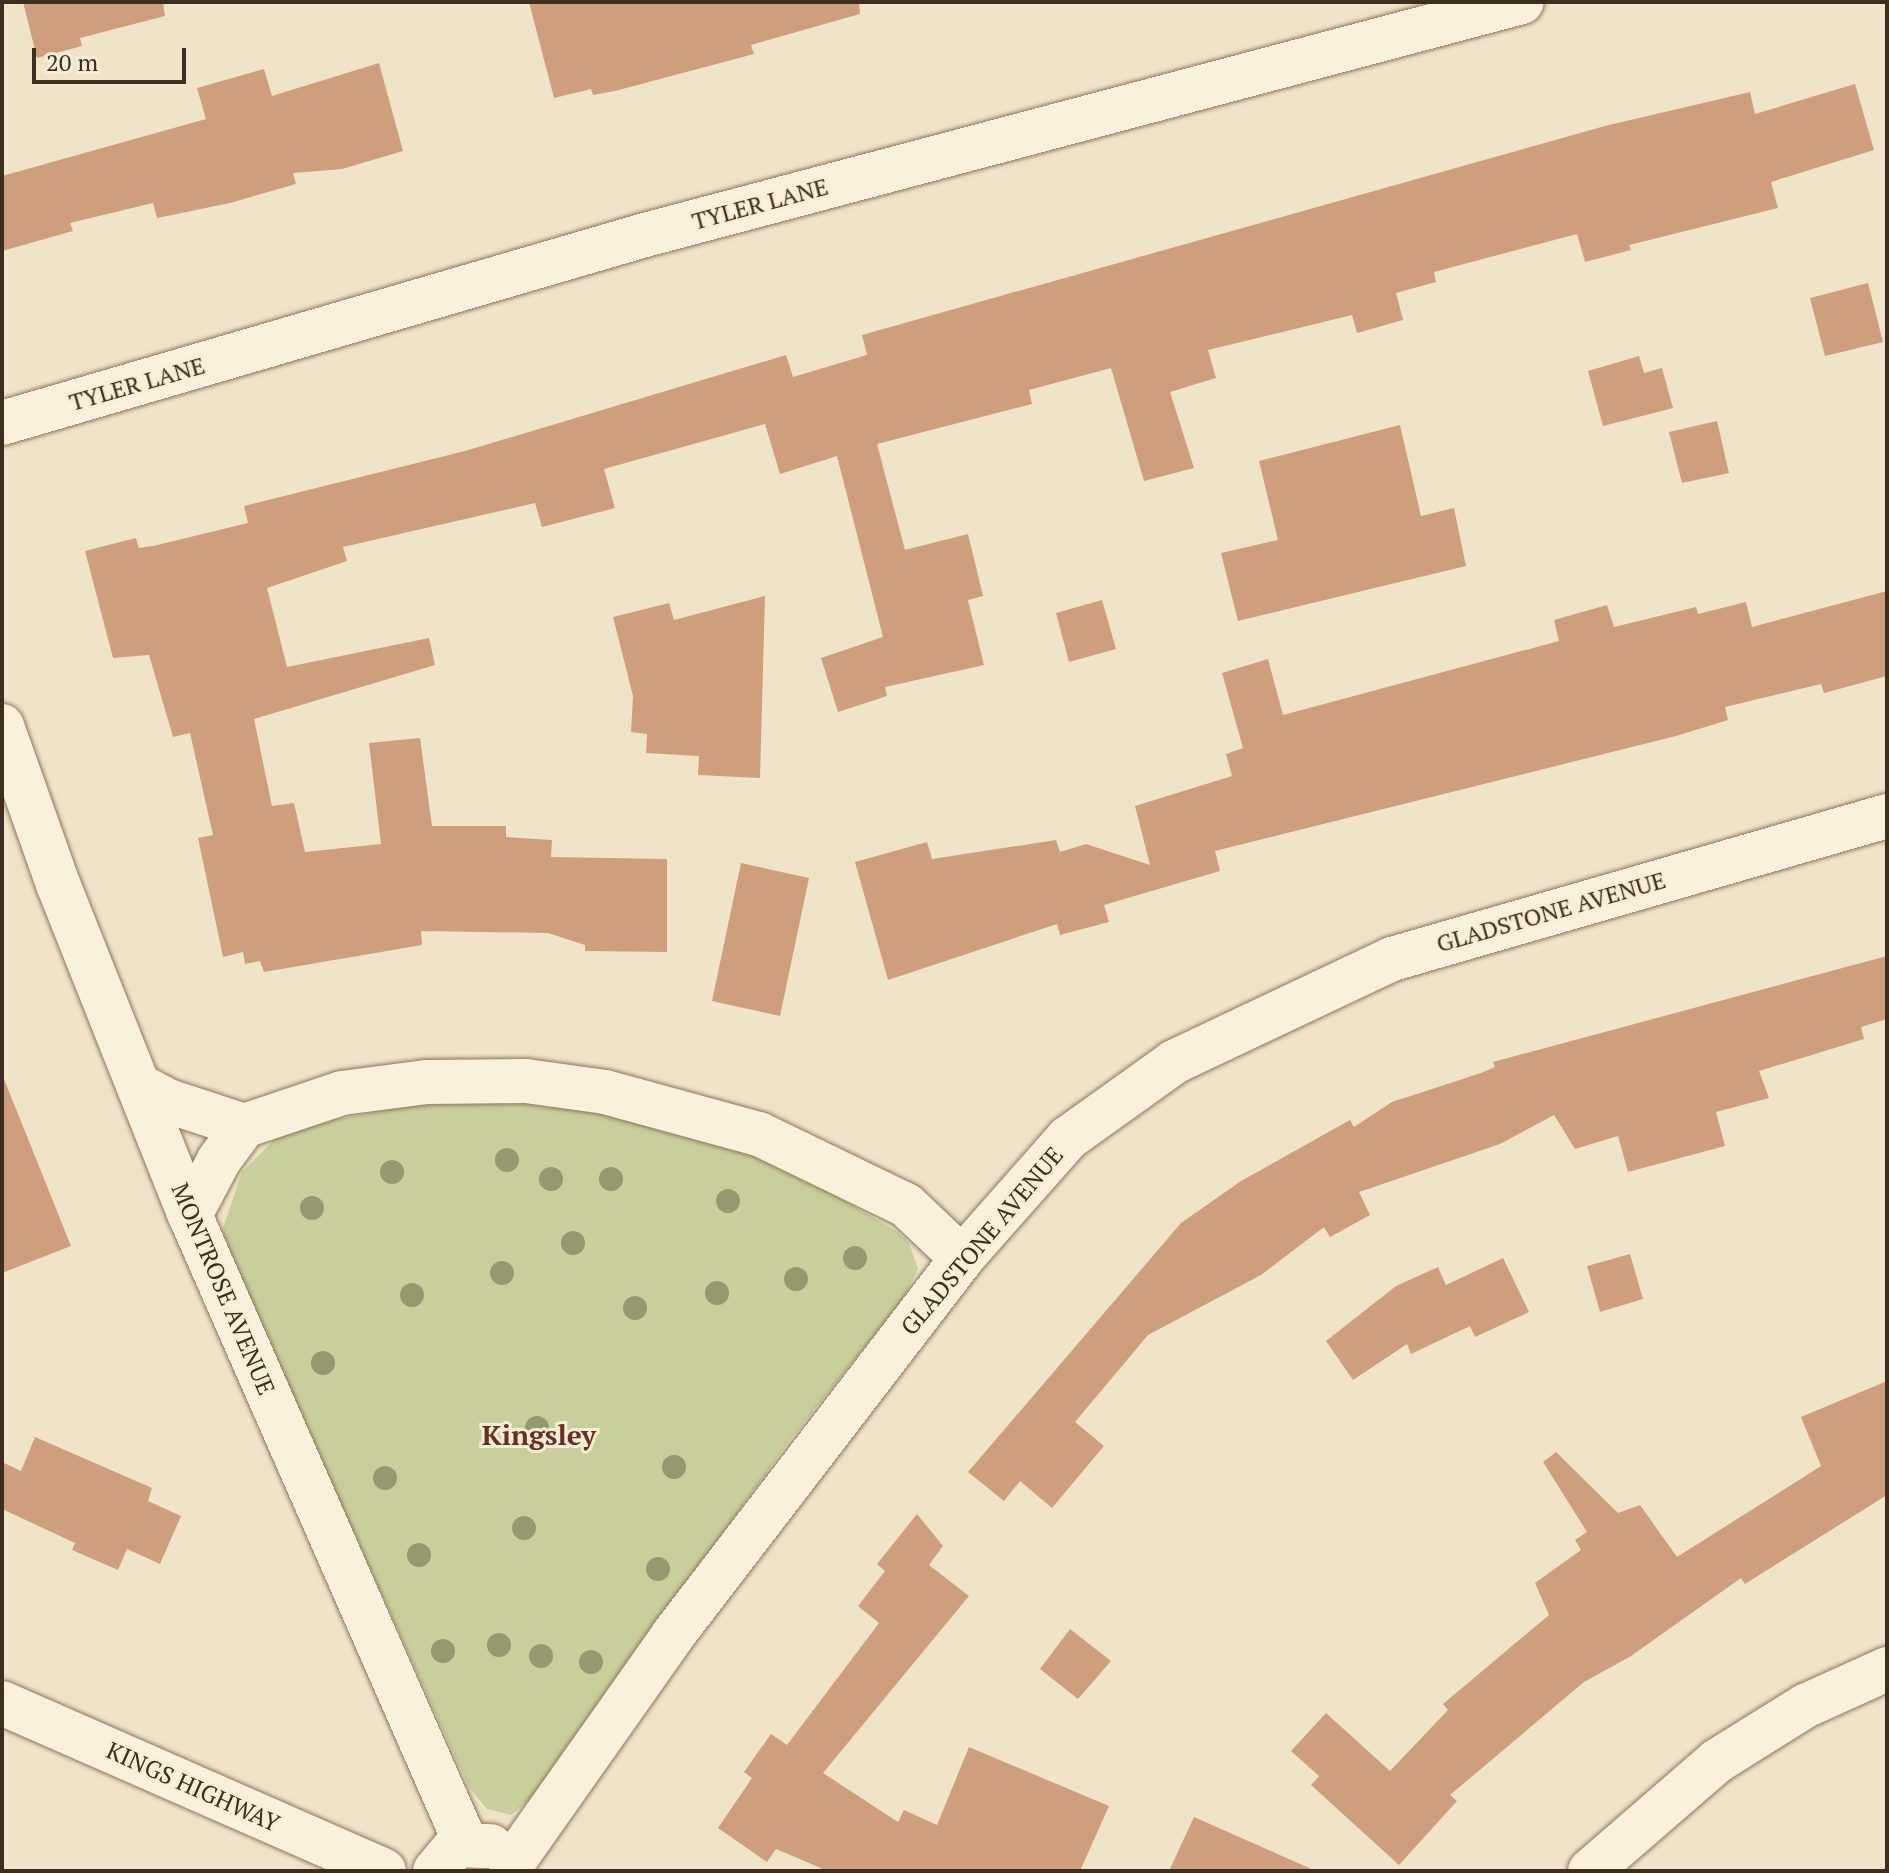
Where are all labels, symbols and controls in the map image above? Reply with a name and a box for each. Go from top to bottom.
scale bar [36,32,190,82]
text: 20 m [46,46,98,78]
street label: TYLER LANE [689,172,831,236]
street label: TYLER LANE [66,351,208,417]
street label: GLADSTONE AVENUE [1433,865,1669,959]
street label: GLADSTONE AVENUE [895,1141,1069,1341]
street label: MONTROSE AVENUE [165,1178,281,1400]
district label: Kingsley [482,1418,596,1452]
street label: KINGS HIGHWAY [102,1736,284,1838]

